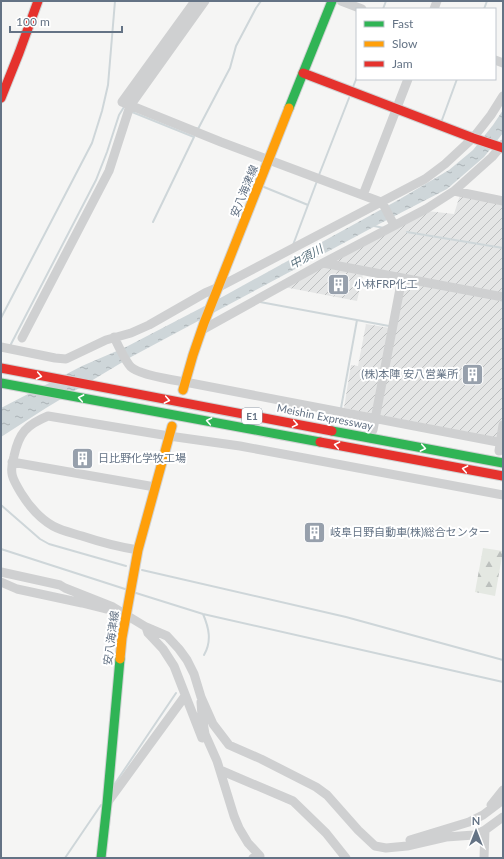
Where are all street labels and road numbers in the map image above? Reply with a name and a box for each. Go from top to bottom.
street label: 安八海津線 [227,163,260,219]
street label: Meishin Expressway [276,401,375,432]
road number: E1 [242,408,262,424]
street label: 安八海津線 [100,610,121,666]

